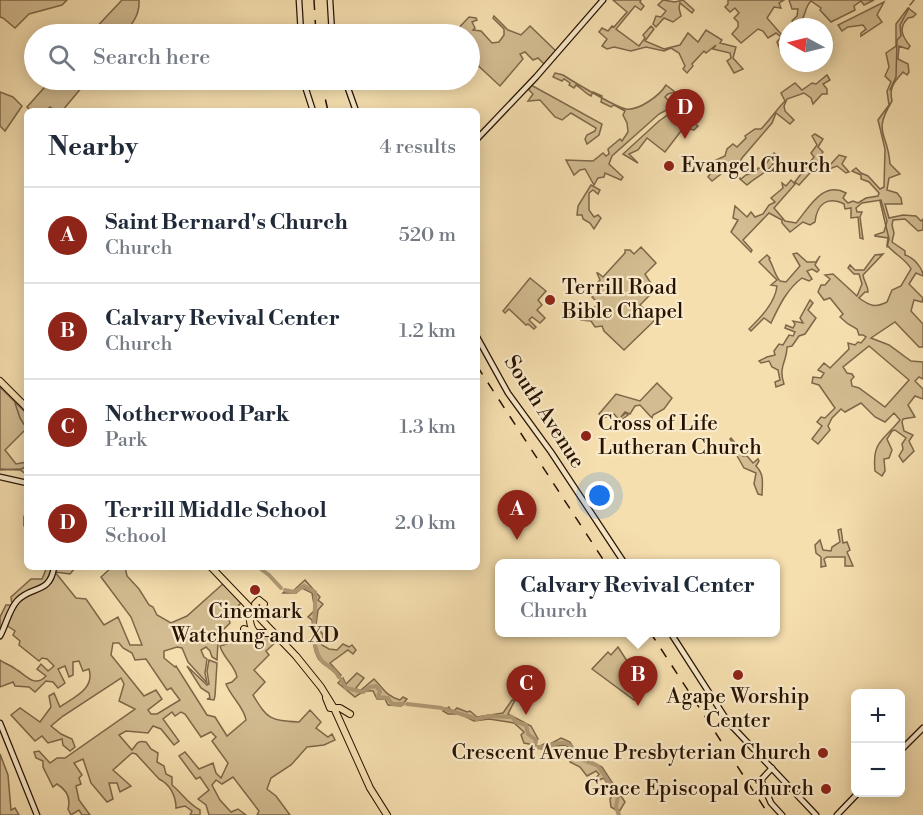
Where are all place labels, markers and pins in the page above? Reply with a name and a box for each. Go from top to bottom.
pin: D [666,90,704,139]
place label: Evangel Church [681,153,831,179]
marker: Evangel Church [662,159,676,173]
place label: Terrill Road Bible Chapel [561,275,683,325]
marker: Terrill Road Bible Chapel [543,293,557,307]
place label: Cross of Life Lutheran Church [598,411,762,461]
marker: Cross of Life Lutheran Church [579,429,593,443]
pin: A [498,490,536,540]
marker: Cinemark Watchung and XD [248,583,262,597]
place label: Cinemark Watchung and XD [170,599,339,649]
pin: B [618,656,658,706]
pin: C [506,666,546,715]
marker: Agape Worship Center [731,668,745,682]
place label: Agape Worship Center [666,684,809,734]
place label: Crescent Avenue Presbyterian Church [451,740,811,766]
marker: Crescent Avenue Presbyterian Church [816,746,830,760]
place label: Grace Episcopal Church [584,776,814,802]
marker: Grace Episcopal Church [819,782,833,796]

